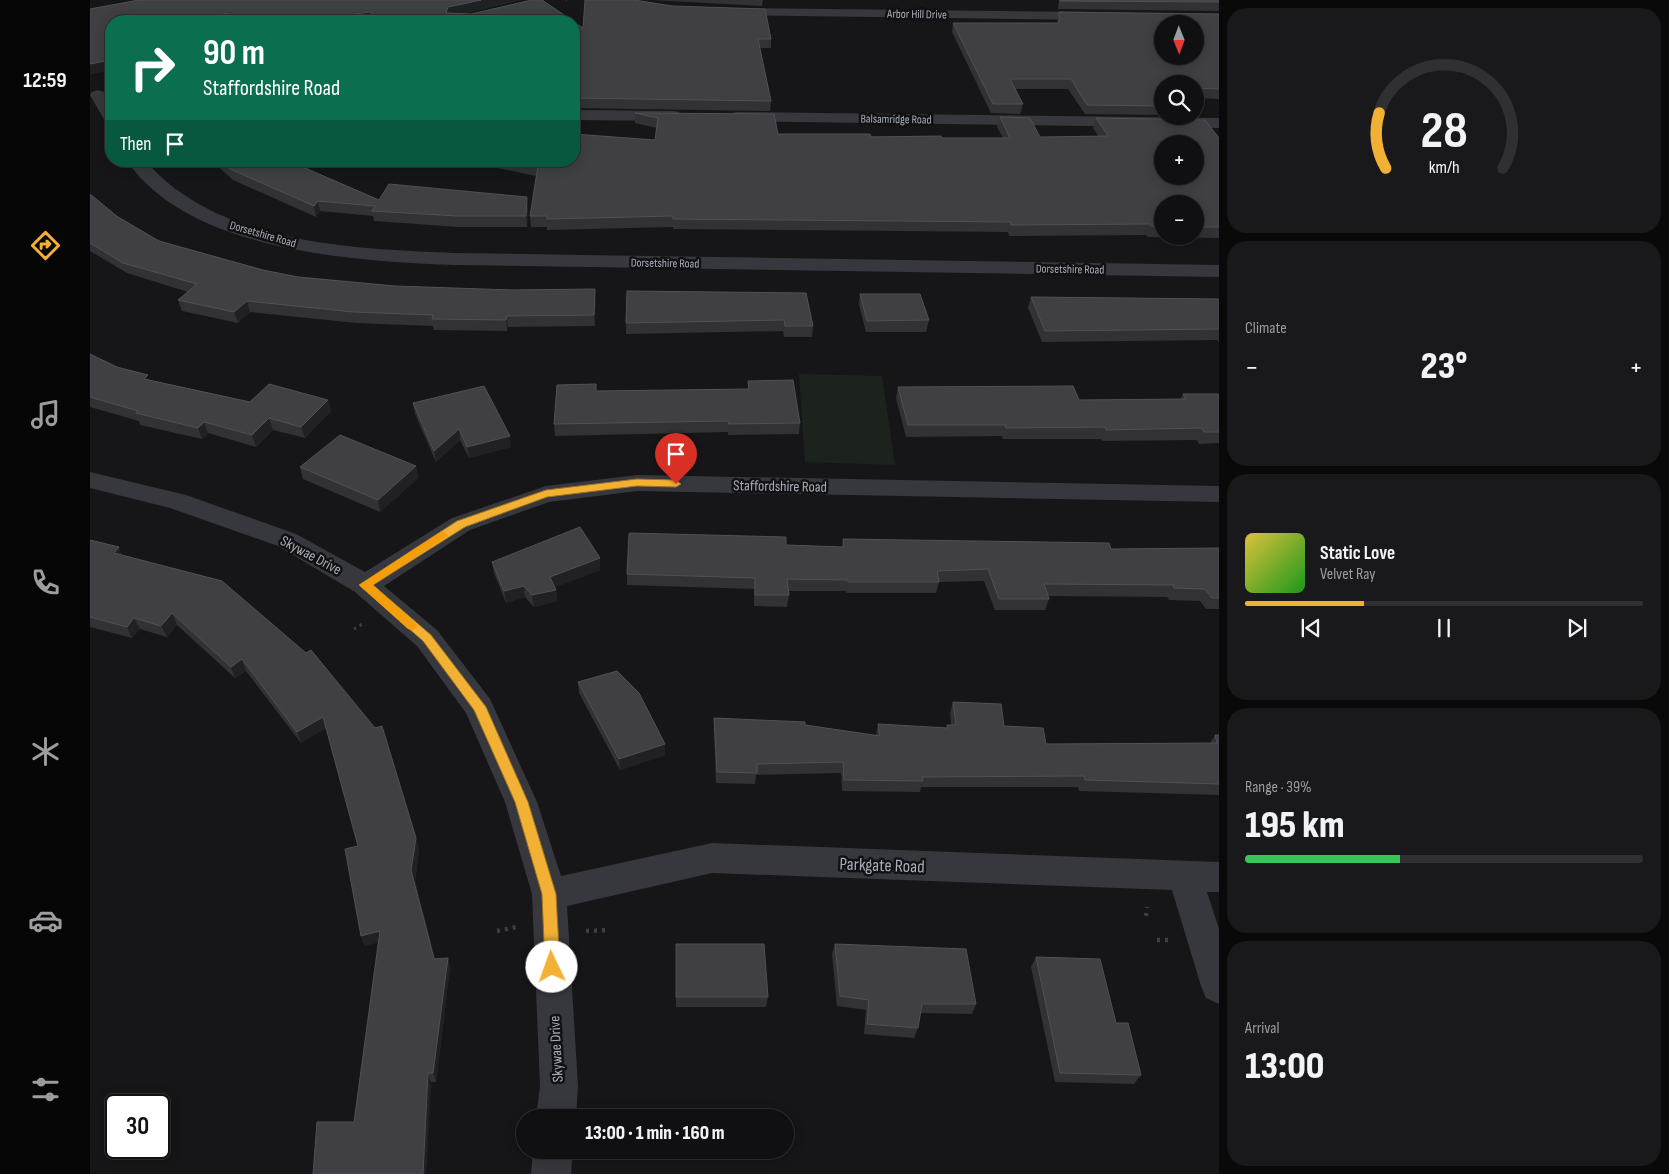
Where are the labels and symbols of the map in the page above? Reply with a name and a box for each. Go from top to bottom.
street label: Arbor Hill Drive [886,6,947,23]
north arrow [1154,15,1204,65]
street label: Balsamridge Road [860,111,932,128]
street label: Dorsetshire Road [228,218,298,251]
street label: Dorsetshire Road [631,255,699,272]
street label: Dorsetshire Road [1036,261,1104,278]
pin [655,433,697,484]
street label: Staffordshire Road [733,476,827,497]
street label: Skywae Drive [277,531,345,579]
street label: Parkgate Road [839,854,925,877]
position arrow [525,940,577,992]
street label: Skywae Drive [545,1015,568,1083]
speed limit sign: 30 [105,1094,170,1159]

